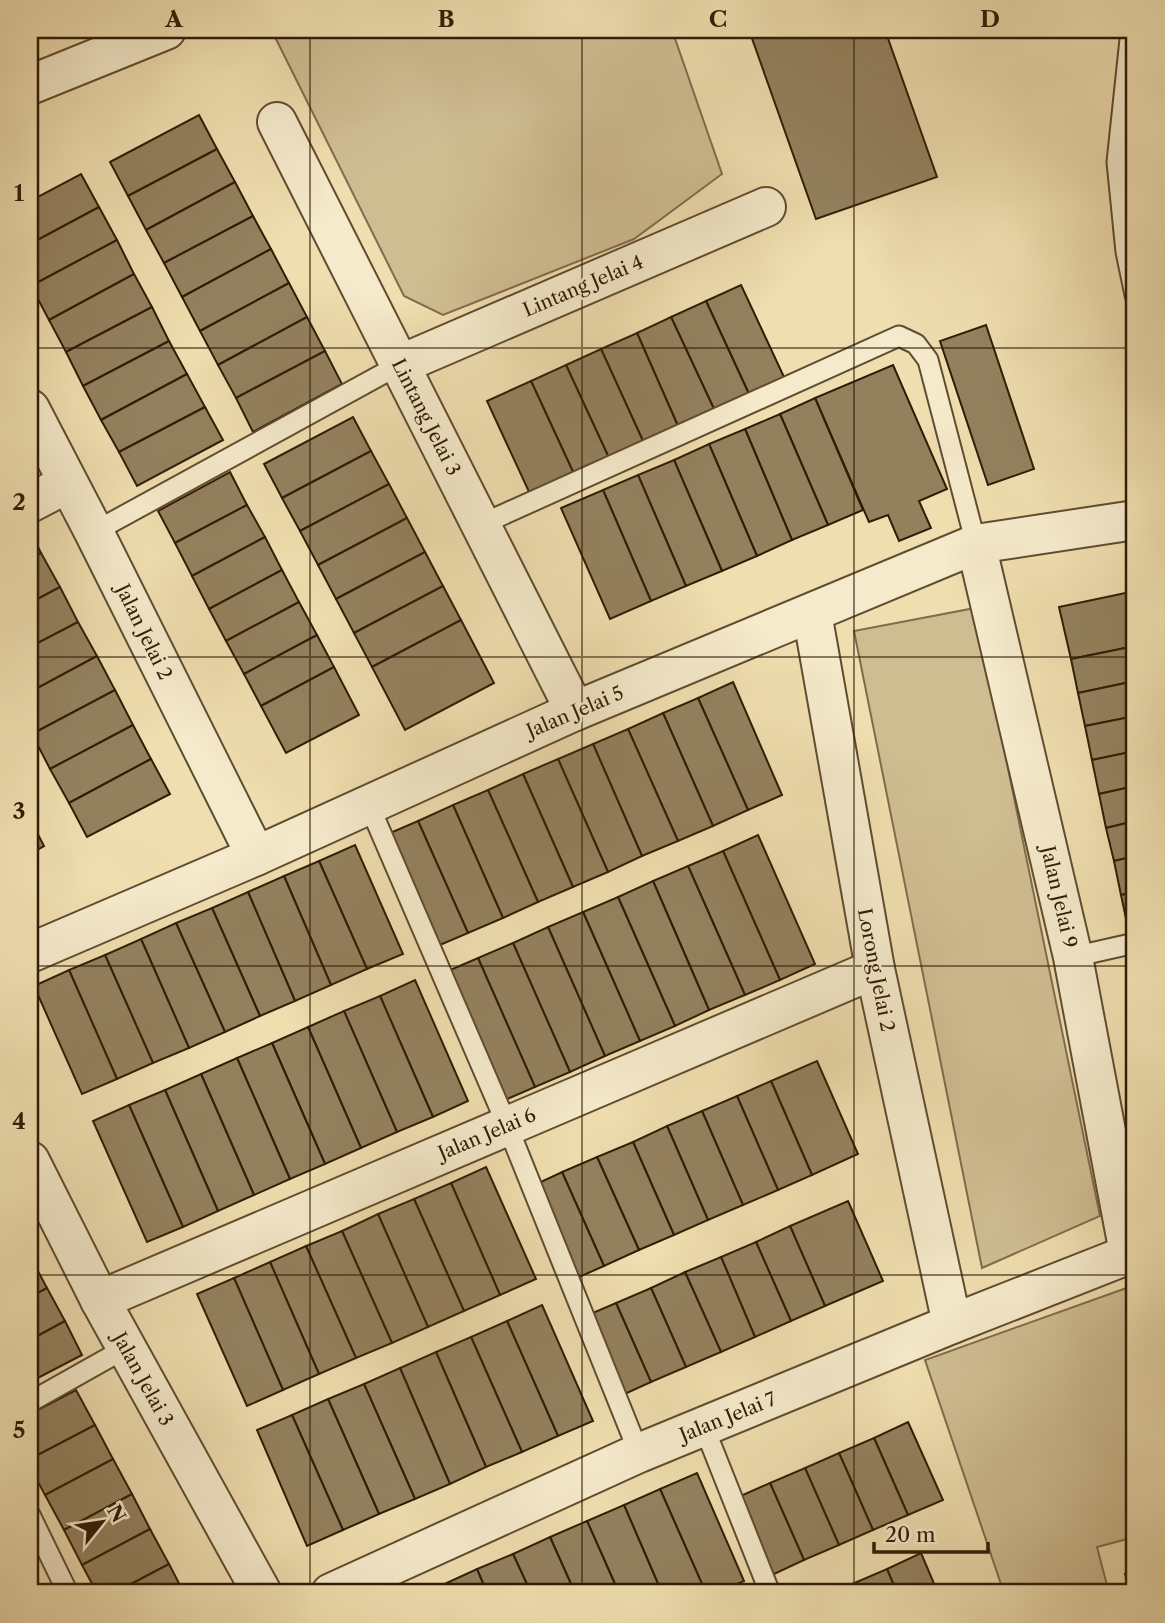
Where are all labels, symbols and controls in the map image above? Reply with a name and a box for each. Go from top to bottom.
text: A [164,5,184,33]
text: B [437,5,455,33]
text: C [709,5,727,33]
text: D [980,5,1000,33]
text: 1 [14,179,25,207]
street label: Lintang Jelai 4 [519,250,647,322]
street label: Lintang Jelai 3 [387,355,465,479]
text: 2 [12,488,26,516]
street label: Jalan Jelai 2 [110,578,177,684]
street label: Jalan Jelai 5 [520,681,627,744]
text: 3 [13,797,26,825]
street label: Jalan Jelai 9 [1035,841,1082,950]
street label: Lorong Jelai 2 [853,906,899,1034]
street label: Jalan Jelai 6 [432,1103,539,1166]
text: 4 [12,1107,26,1135]
street label: Jalan Jelai 3 [106,1326,178,1430]
street label: Jalan Jelai 7 [674,1387,780,1448]
text: 5 [13,1416,25,1444]
north arrow [66,1486,136,1556]
text: N [102,1501,130,1527]
scale bar [874,1511,988,1555]
text: 20 m [885,1522,936,1547]

